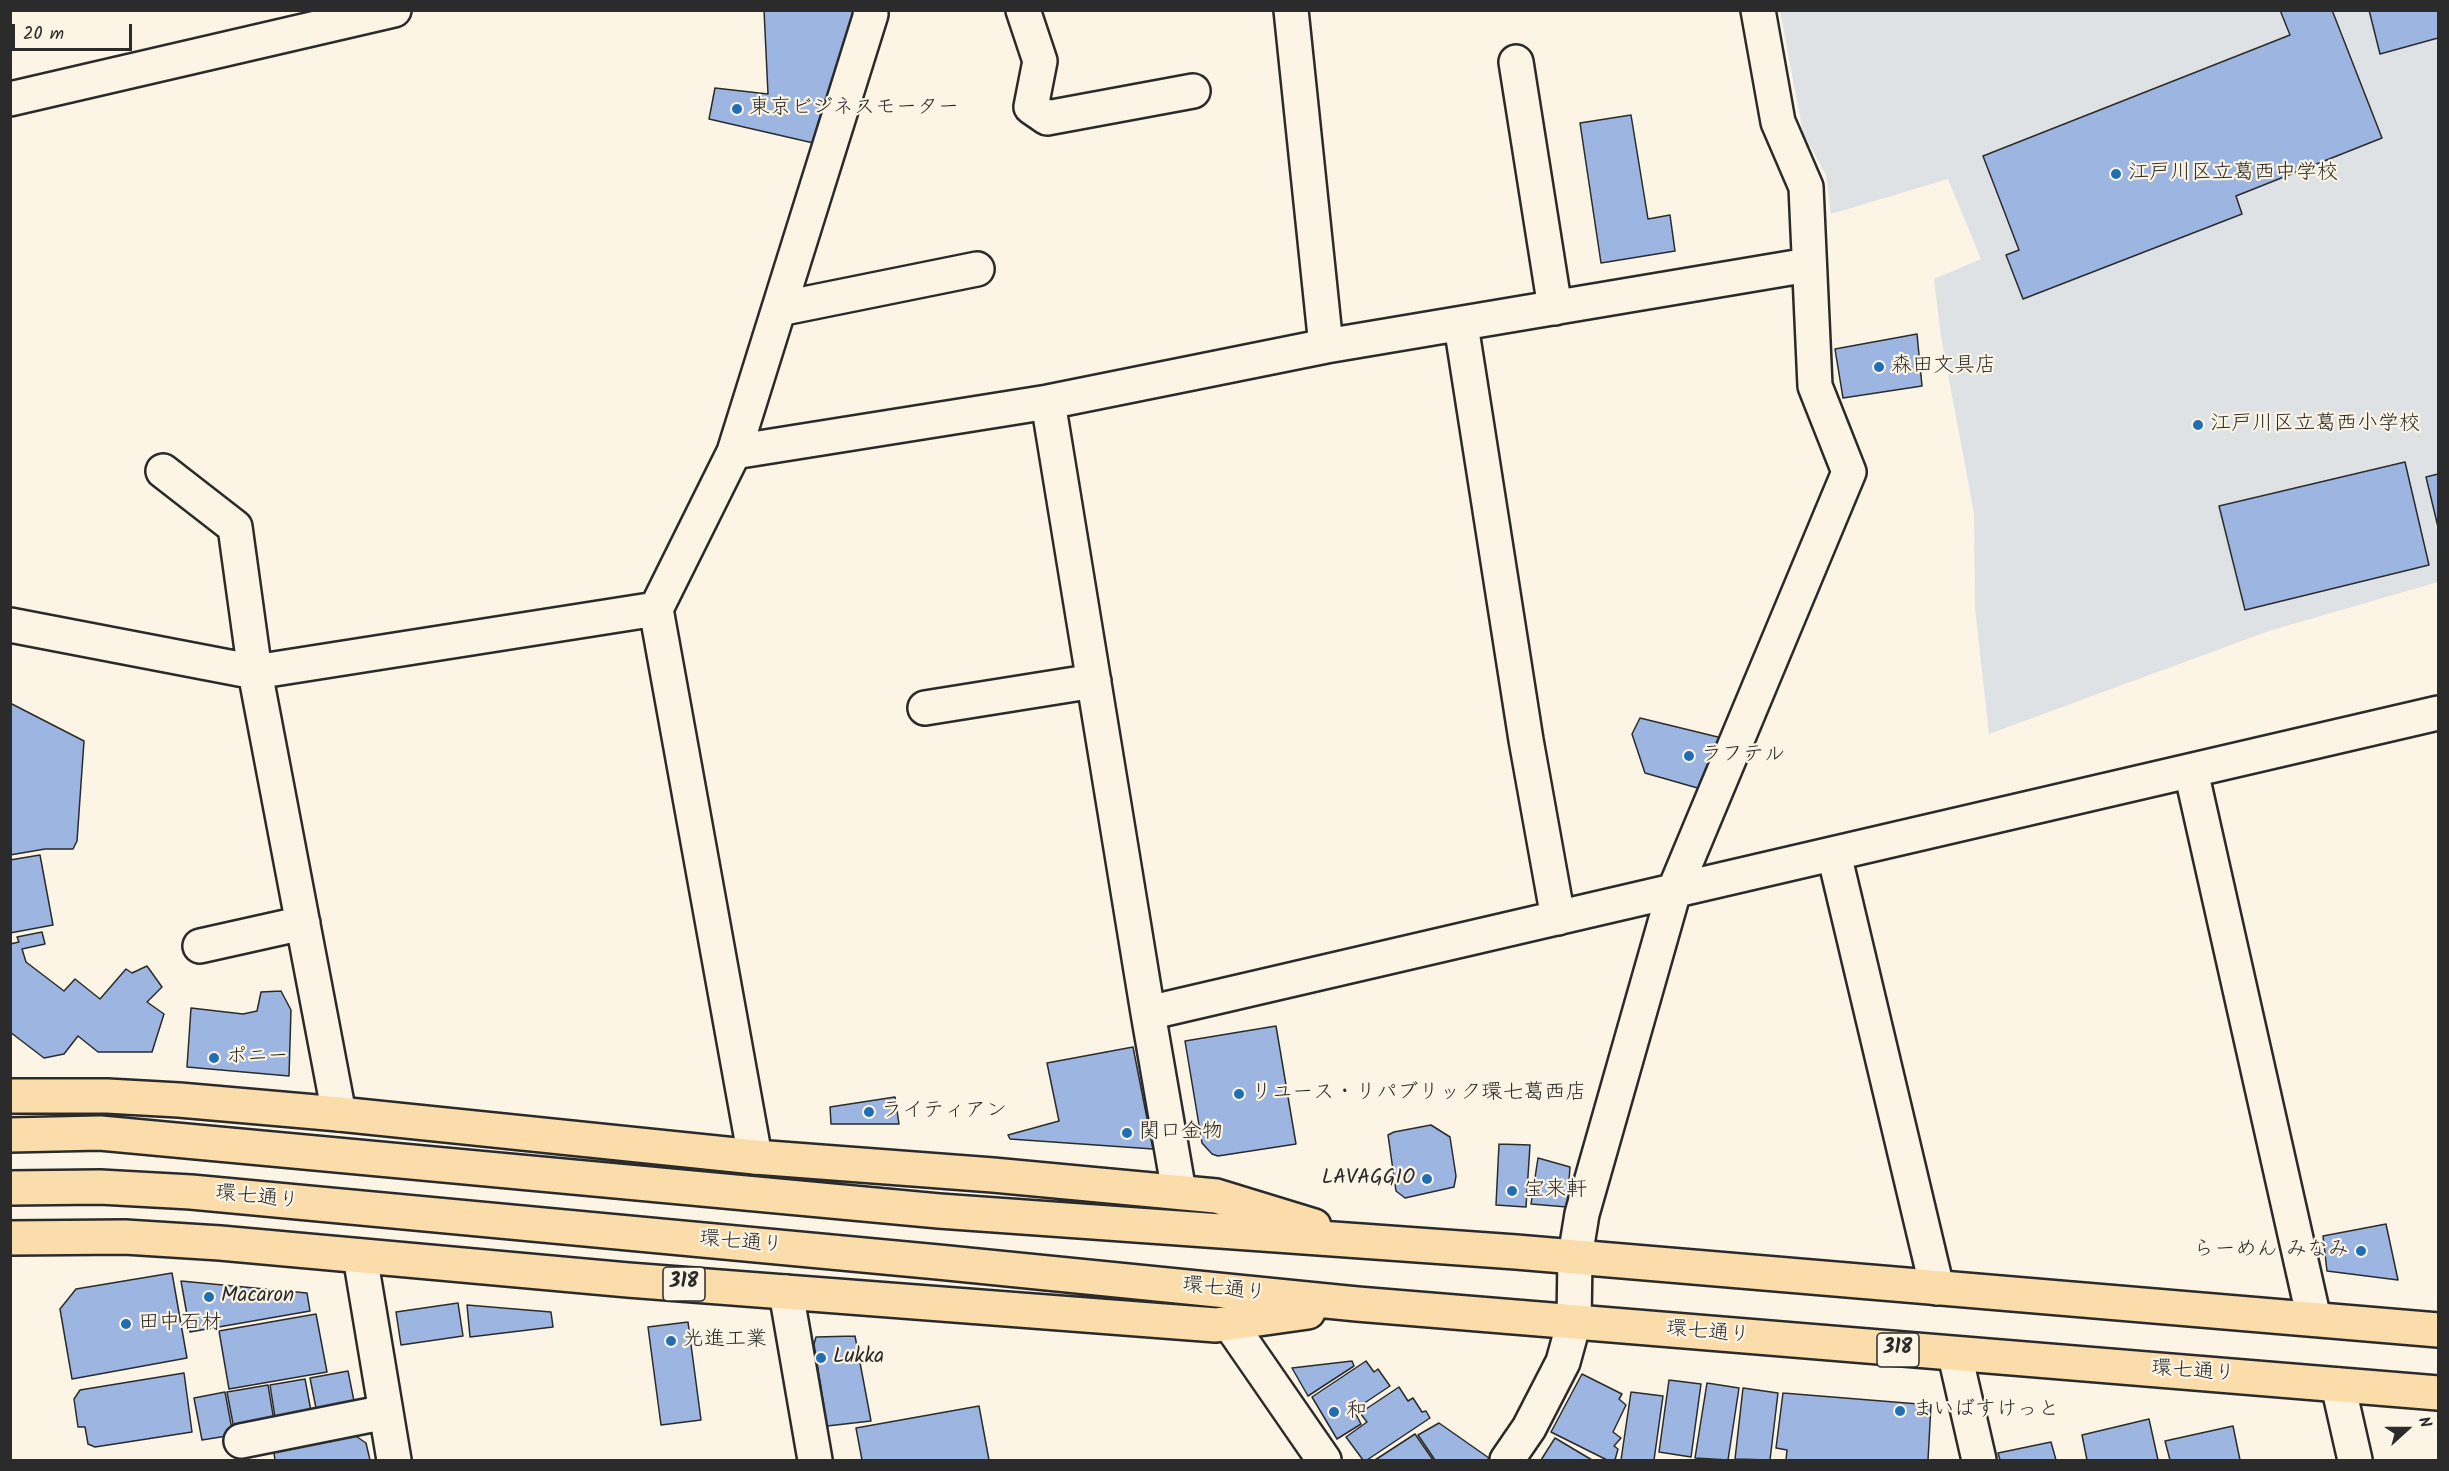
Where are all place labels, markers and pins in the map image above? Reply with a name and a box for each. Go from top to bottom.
place label: 東京ビジネスモーター [749,96,959,122]
marker: 東京ビジネスモーター [730,102,744,116]
place label: 江戸川区立葛西中学校 [2128,161,2338,187]
marker: 江戸川区立葛西中学校 [2109,167,2123,181]
place label: 森田文具店 [1891,354,1996,380]
marker: 森田文具店 [1872,360,1886,374]
place label: 江戸川区立葛西小学校 [2210,412,2420,438]
marker: 江戸川区立葛西小学校 [2191,418,2205,432]
place label: ラフテル [1701,743,1785,769]
marker: ラフテル [1682,749,1696,763]
place label: ポニー [226,1045,289,1071]
marker: ポニー [207,1051,221,1065]
place label: リユース・リパブリック環七葛西店 [1251,1081,1586,1107]
marker: リユース・リパブリック環七葛西店 [1232,1087,1246,1101]
place label: ライティアン [881,1099,1007,1125]
marker: ライティアン [862,1105,876,1119]
place label: 関口金物 [1139,1120,1223,1146]
marker: 関口金物 [1120,1126,1134,1140]
place label: LAVAGGIO [1322,1166,1415,1192]
marker: LAVAGGIO [1420,1172,1434,1186]
place label: 宝来軒 [1524,1178,1587,1204]
marker: 宝来軒 [1505,1184,1519,1198]
place label: らーめん みなみ [2194,1238,2349,1264]
marker: らーめん みなみ [2354,1244,2368,1258]
place label: Macaron [221,1284,294,1310]
marker: Macaron [202,1290,216,1304]
place label: 田中石材 [138,1311,222,1337]
marker: 田中石材 [119,1317,133,1331]
place label: 光進工業 [683,1328,767,1354]
marker: 光進工業 [664,1334,678,1348]
place label: Lukka [833,1345,884,1371]
marker: Lukka [814,1351,828,1365]
place label: まいばすけっと [1912,1398,2059,1424]
place label: 和 [1346,1399,1367,1425]
marker: まいばすけっと [1893,1404,1907,1418]
marker: 和 [1327,1405,1341,1419]

